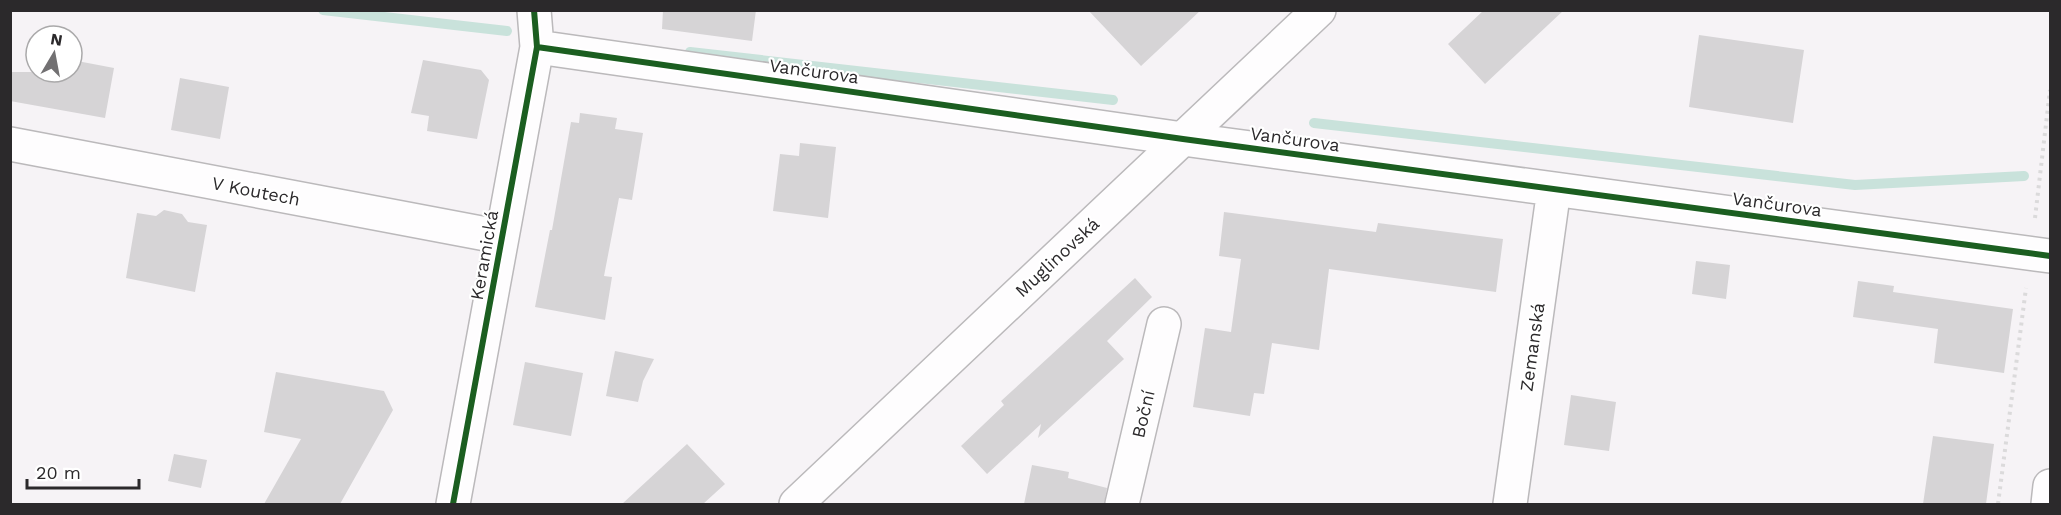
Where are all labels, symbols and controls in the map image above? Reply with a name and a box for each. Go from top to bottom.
north arrow [24,24,84,84]
text: N [49,29,64,50]
street label: Vančurova [768,54,860,88]
street label: Vančurova [1249,122,1341,156]
street label: V Koutech [210,172,302,210]
street label: Vančurova [1731,187,1823,221]
street label: Keramická [466,208,502,302]
street label: Muglinovská [1011,213,1103,301]
street label: Zemanská [1515,301,1549,393]
street label: Boční [1127,388,1159,440]
scale bar [27,452,140,490]
text: 20 m [36,462,81,483]

